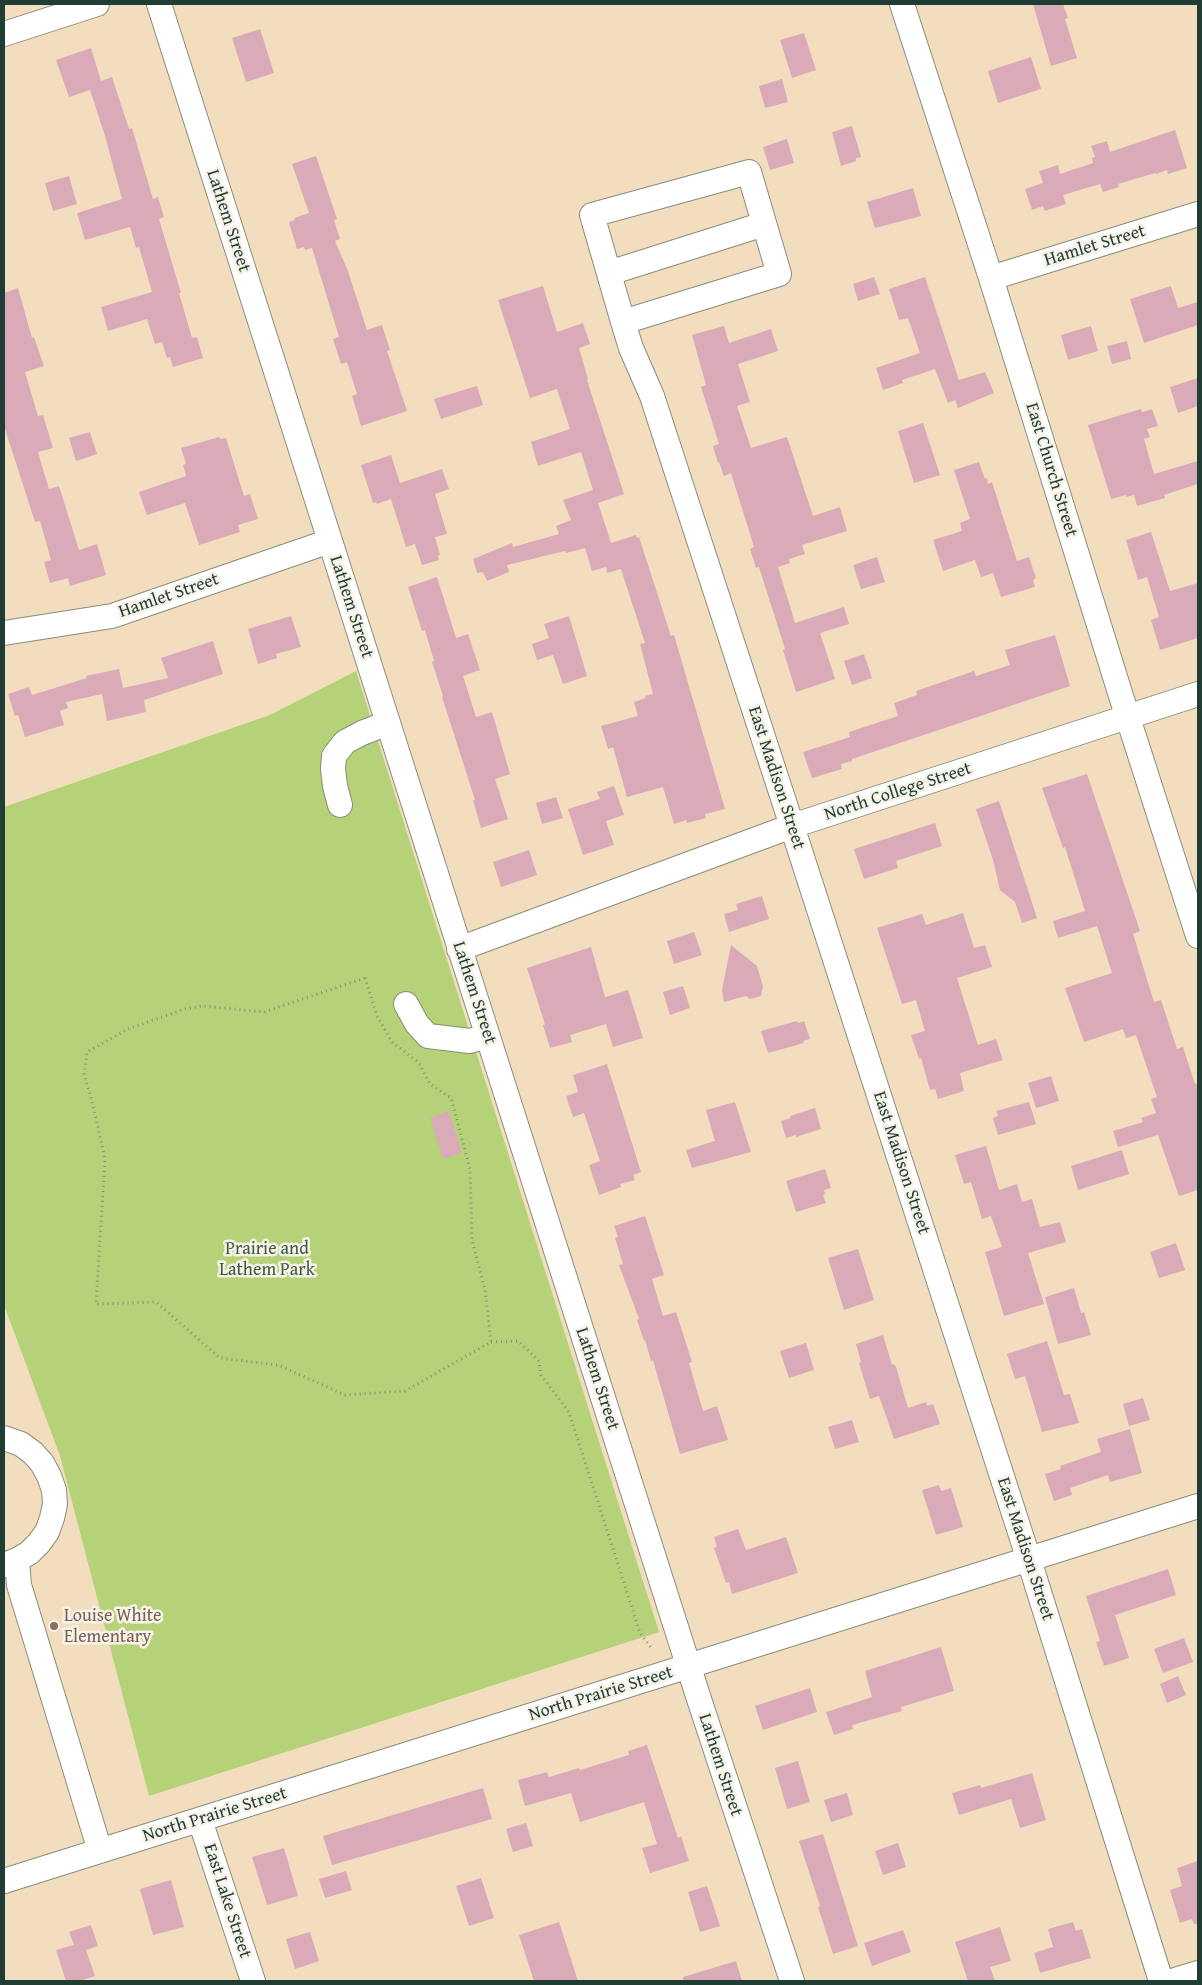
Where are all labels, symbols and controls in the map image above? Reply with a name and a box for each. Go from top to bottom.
street label: Lathem Street [201,167,255,275]
street label: Hamlet Street [1042,220,1148,272]
street label: East Church Street [1020,400,1082,540]
street label: Lathem Street [324,553,378,661]
street label: Hamlet Street [116,569,222,623]
street label: East Madison Street [743,704,809,852]
street label: North College Street [822,758,974,826]
street label: Lathem Street [447,939,501,1047]
street label: East Madison Street [868,1089,934,1237]
park label: Prairie and Lathem Park [219,1238,315,1280]
street label: Lathem Street [570,1325,624,1433]
street label: East Madison Street [992,1475,1058,1623]
place label: Louise White Elementary [64,1605,162,1648]
marker: Louise White Elementary [48,1620,60,1632]
street label: North Prairie Street [526,1662,676,1726]
street label: Lathem Street [693,1711,747,1819]
street label: North Prairie Street [140,1783,290,1847]
street label: East Lake Street [198,1841,256,1961]

